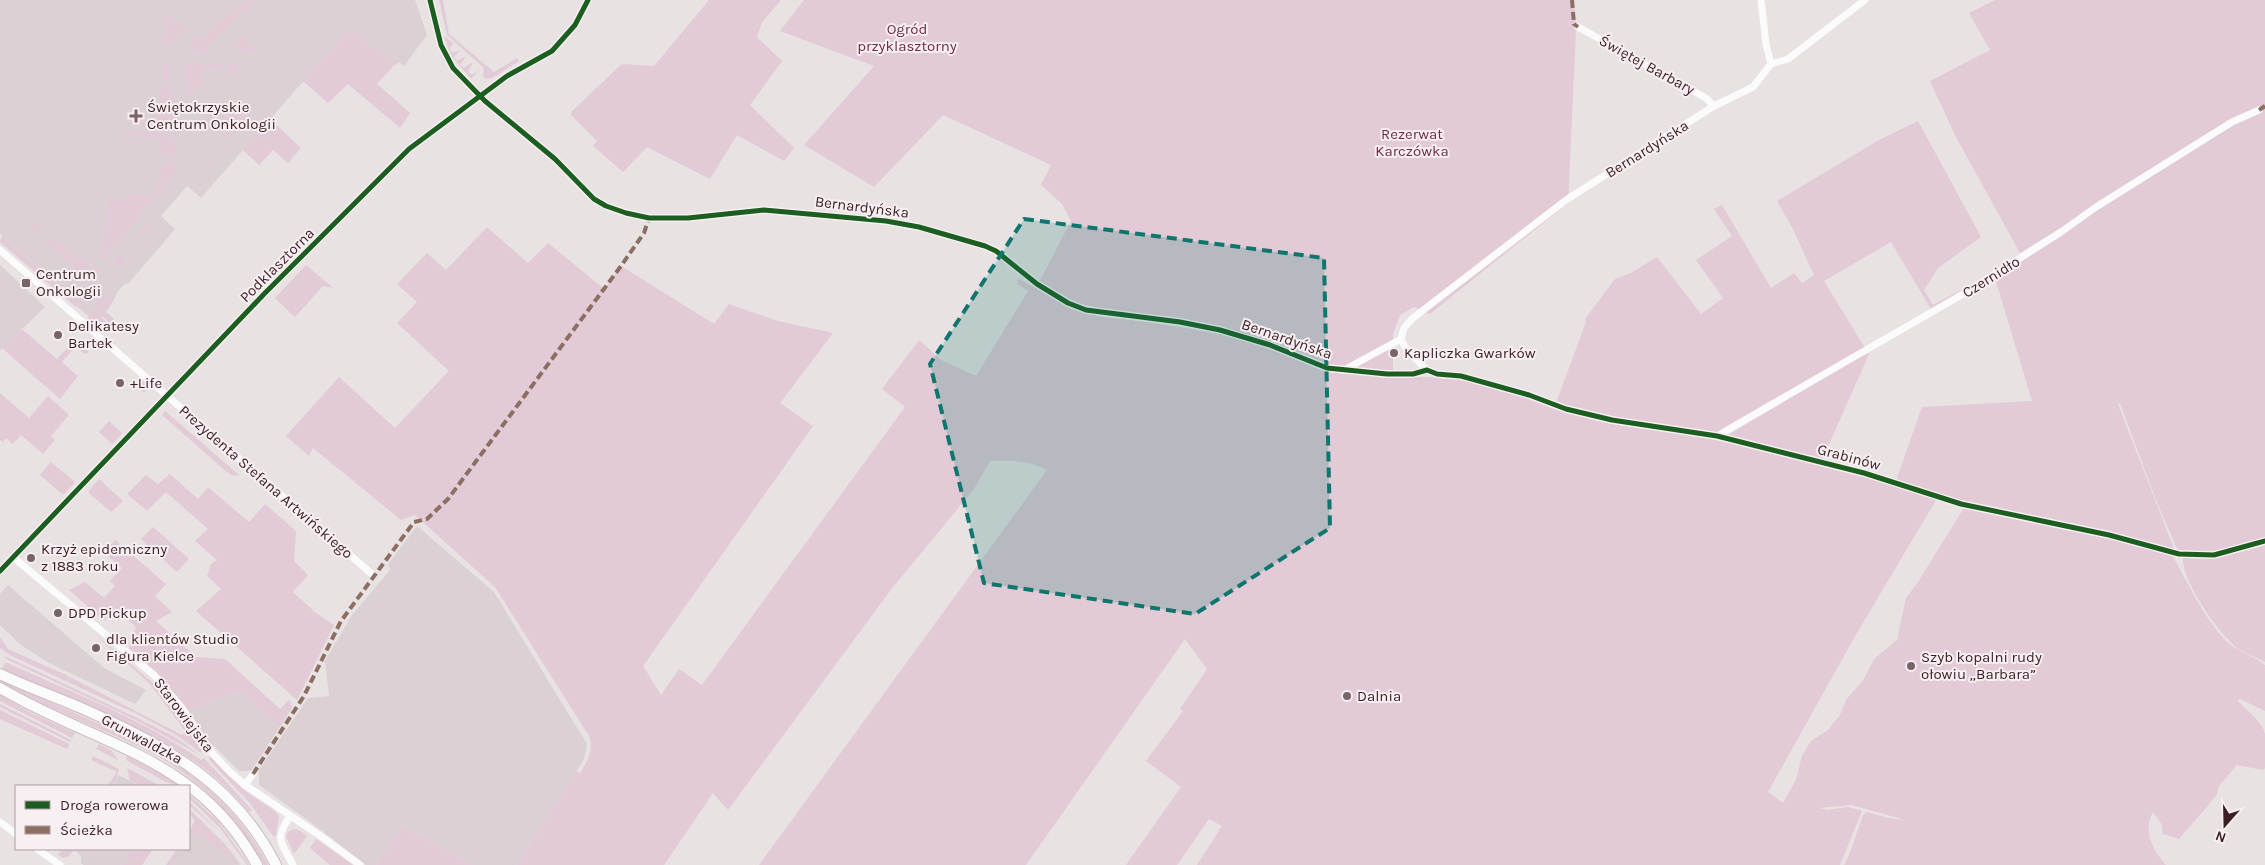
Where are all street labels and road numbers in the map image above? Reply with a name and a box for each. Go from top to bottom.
street label: Świętej Barbary [1596,31,1698,99]
street label: Bernardyńska [1602,116,1692,182]
street label: Bernardyńska [814,192,910,222]
street label: Podklasztorna [236,224,318,306]
street label: Czernidło [1959,252,2023,302]
street label: Bernardyńska [1239,315,1335,363]
street label: Prezydenta Stefana Artwińskiego [175,402,357,562]
street label: Grabinów [1815,440,1883,474]
street label: Starowiejska [150,674,218,756]
street label: Grunwaldzka [98,710,186,768]

